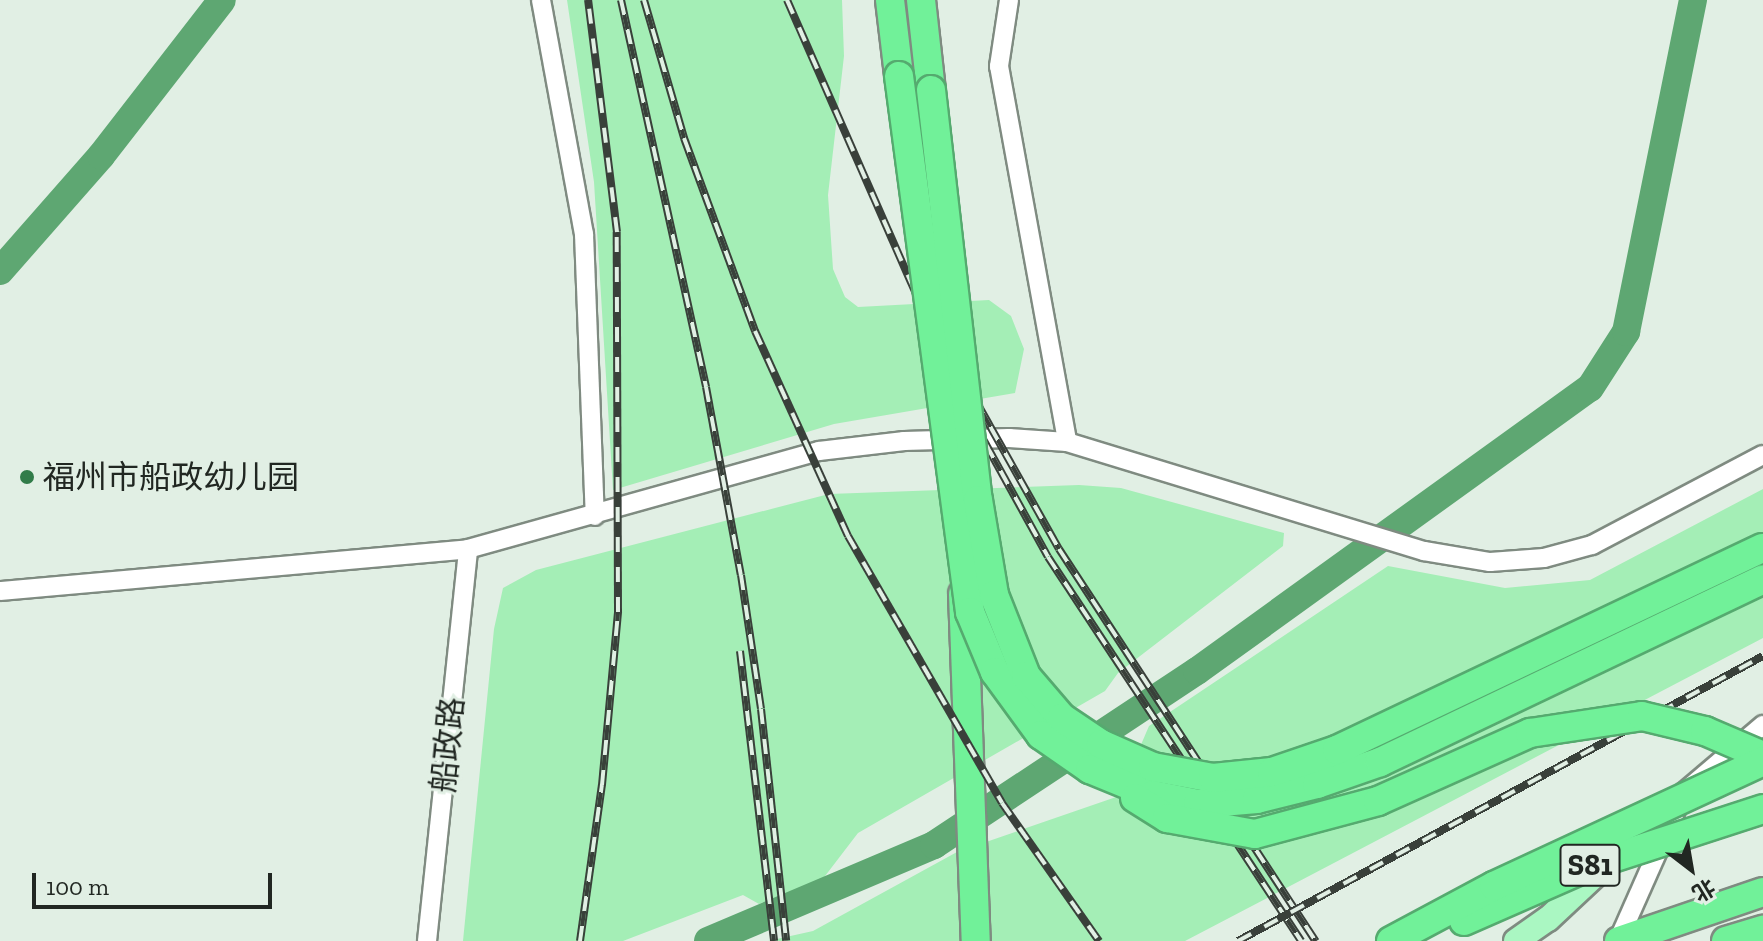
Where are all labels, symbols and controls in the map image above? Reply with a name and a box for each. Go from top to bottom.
place label: 福州市船政幼儿园 [43,458,299,496]
marker: 福州市船政幼儿园 [18,468,36,486]
street label: 船政路 [424,695,472,795]
north arrow [1651,829,1731,909]
road number: S81 [1558,839,1622,891]
scale bar [36,857,276,907]
text: 100 m [46,872,109,901]
text: 北 [1687,873,1720,907]

